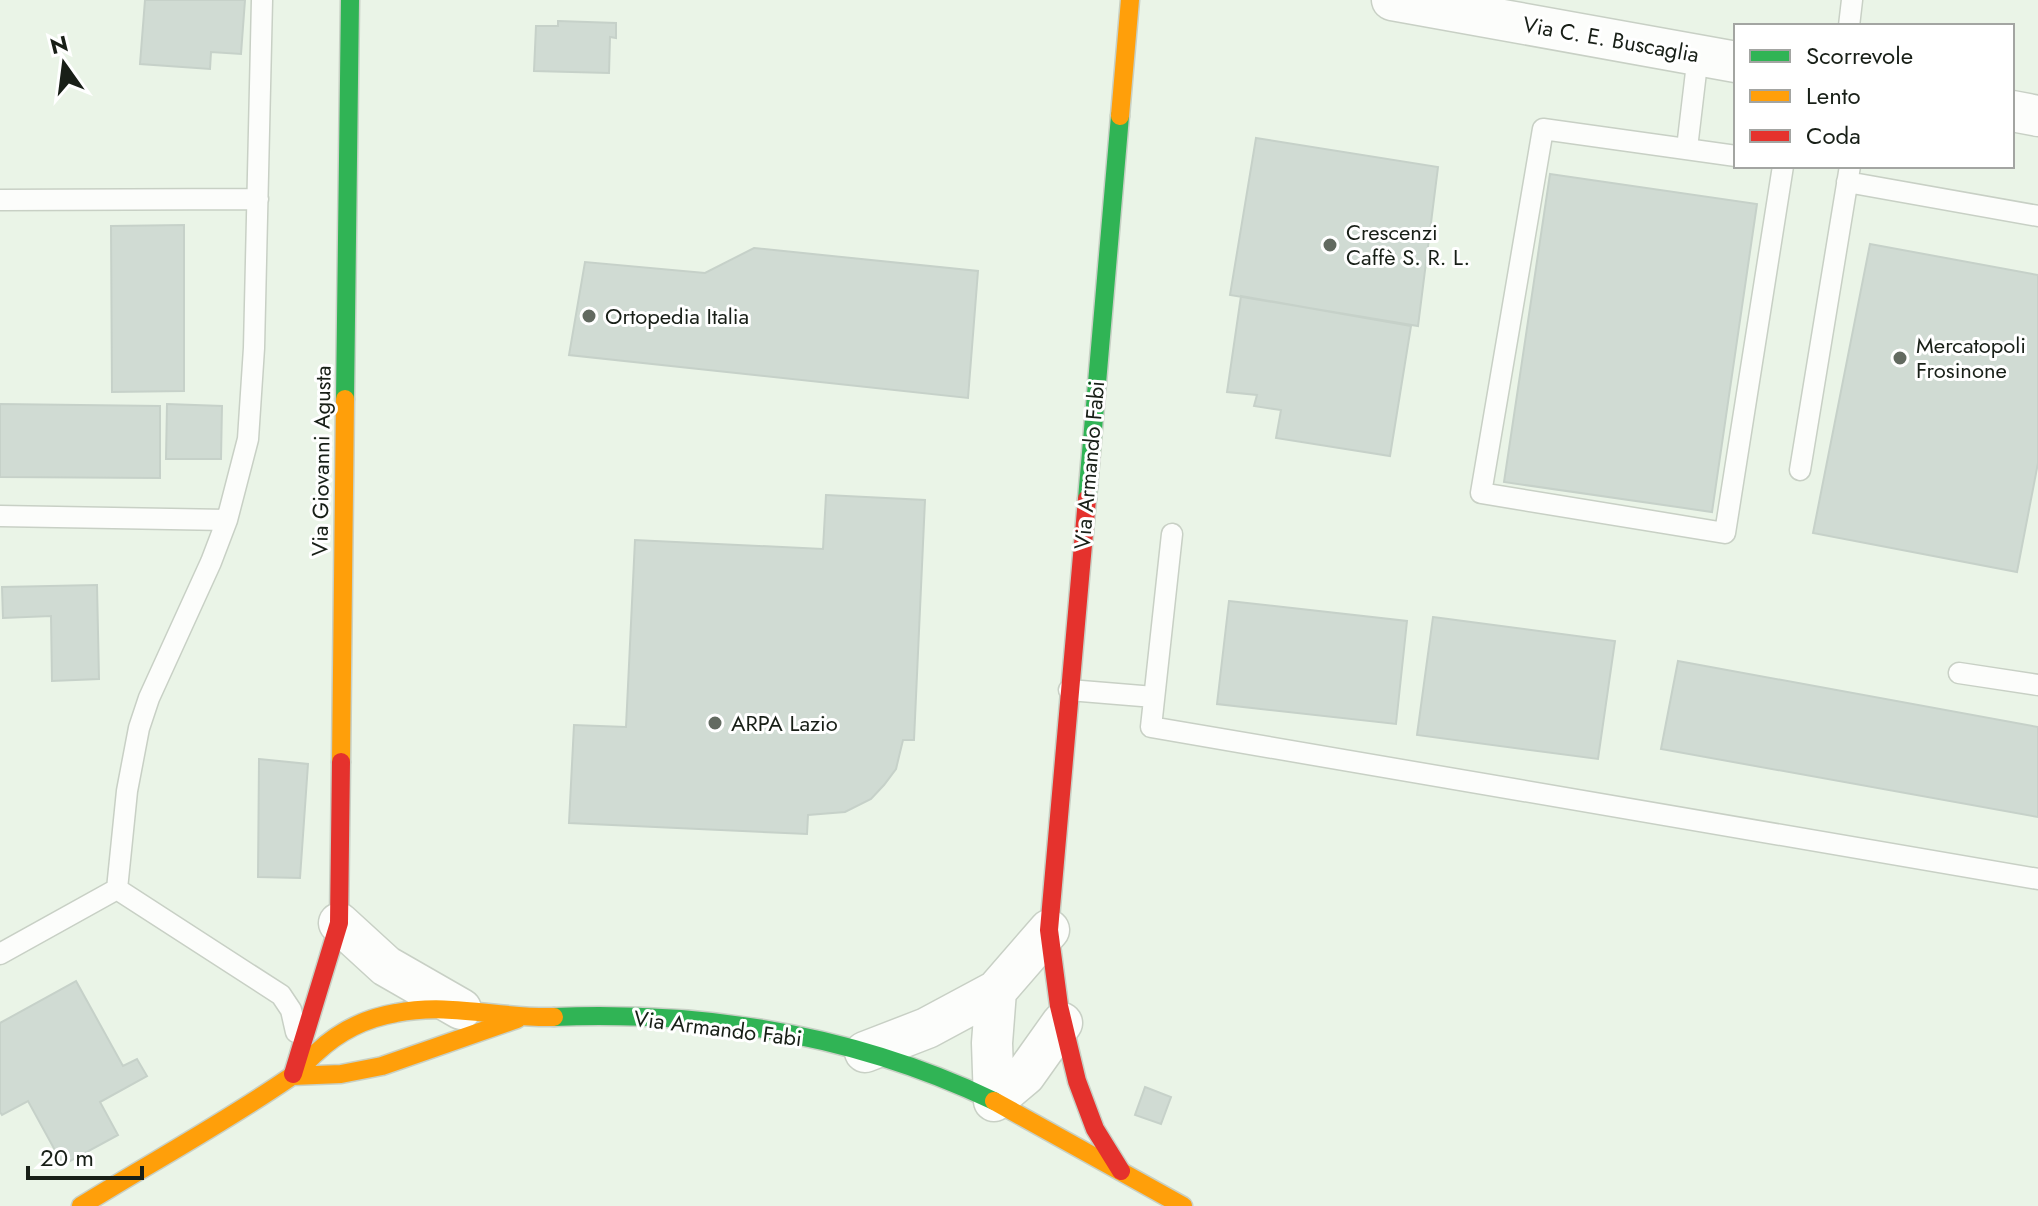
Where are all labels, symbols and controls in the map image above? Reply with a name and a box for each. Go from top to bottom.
street label: Via C. E. Buscaglia [1520,8,1702,70]
north arrow [24,24,104,104]
legend [1734,24,2014,168]
text: N [47,27,72,62]
text: Scorrevole [1806,38,1913,73]
text: Lento [1806,78,1861,113]
text: Coda [1806,118,1861,153]
place label: Crescenzi Caffè S. R. L. [1346,216,1470,273]
marker: Crescenzi Caffè S. R. L. [1321,236,1339,254]
place label: Ortopedia Italia [605,300,749,332]
marker: Ortopedia Italia [580,307,598,325]
place label: Mercatopoli Frosinone [1916,329,2026,386]
marker: Mercatopoli Frosinone [1891,349,1909,367]
street label: Via Giovanni Agusta [303,365,339,557]
street label: Via Armando Fabi [1066,379,1112,551]
place label: ARPA Lazio [731,707,838,739]
marker: ARPA Lazio [706,714,724,732]
street label: Via Armando Fabi [632,1002,804,1054]
scale bar [28,1130,142,1180]
text: 20 m [40,1140,94,1175]

